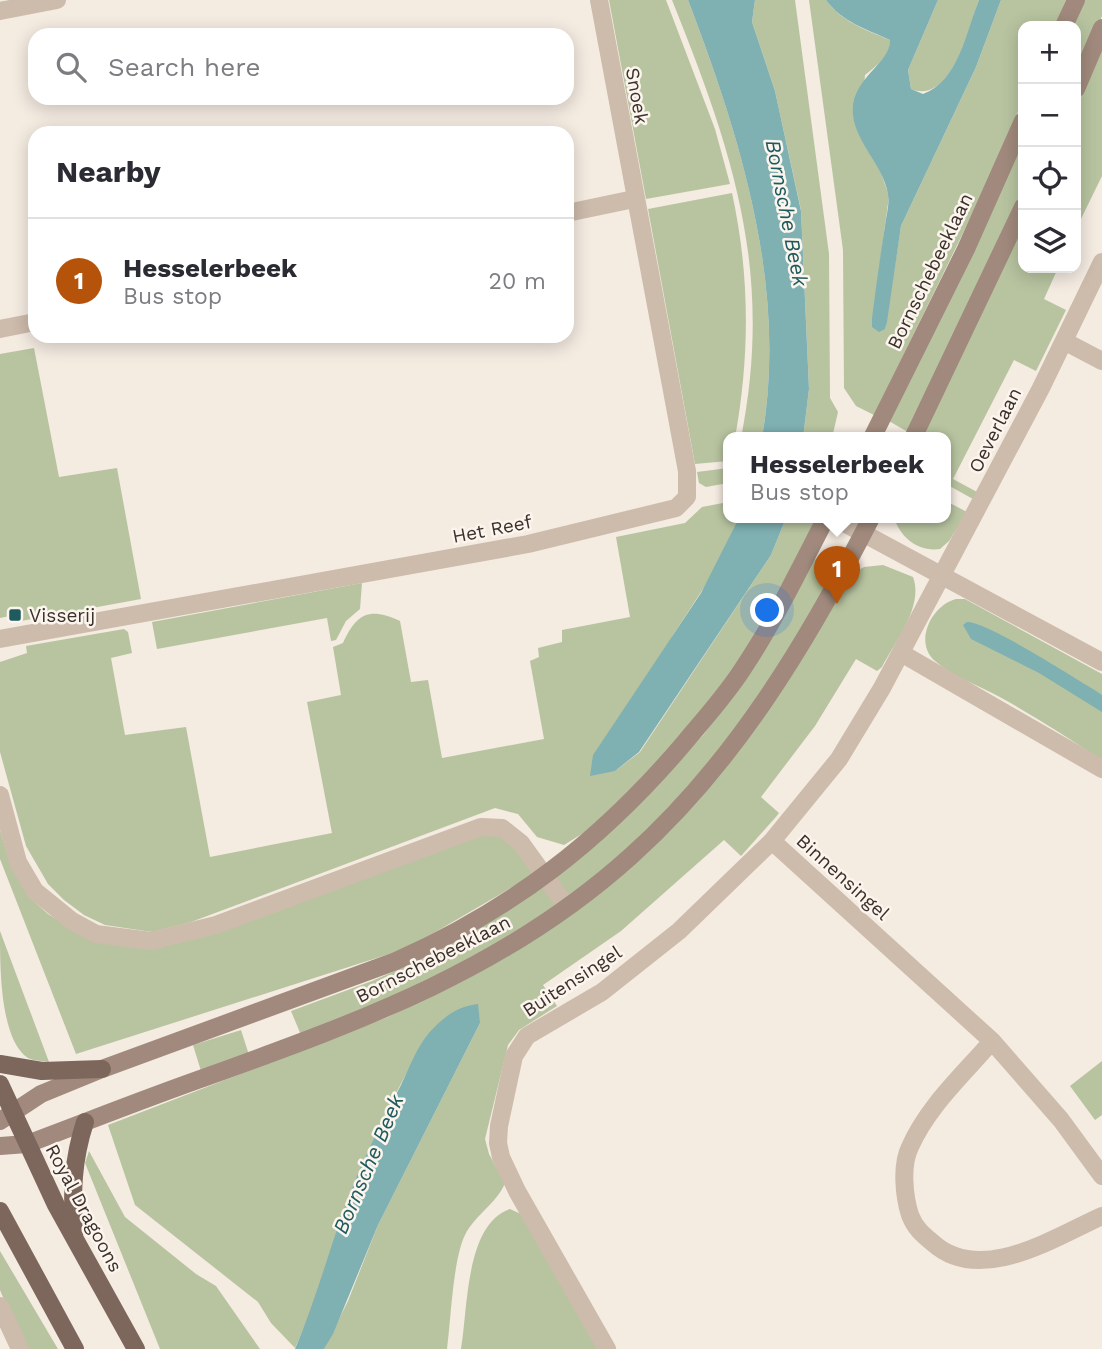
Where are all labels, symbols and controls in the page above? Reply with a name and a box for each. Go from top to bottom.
map controls [1018,21,1081,273]
button: + [1018,21,1081,84]
search box [28,28,574,105]
icon: search [52,48,90,86]
text: Search here [108,52,260,82]
street label: Snoek [621,66,653,126]
button: − [1018,84,1081,147]
water label: Bornsche Beek [761,137,814,289]
button: locate [1018,147,1081,210]
text: Nearby [56,154,161,189]
street label: Bornschebeeklaan [882,189,978,353]
button: layers [1018,210,1081,273]
text: Hesselerbeek [123,253,297,283]
text: 1 [74,268,84,295]
text: 20 m [489,268,546,295]
text: Bus stop [123,283,222,310]
street label: Oeverlaan [964,384,1026,476]
popup [723,432,951,523]
text: Hesselerbeek [750,449,924,479]
text: Bus stop [750,479,849,506]
street label: Het Reef [450,510,534,548]
pin: 1 [814,546,860,604]
your location [750,593,784,627]
place label: Visserij [29,604,95,627]
marker: Visserij [7,607,23,623]
street label: Binnensingel [792,829,894,925]
street label: Bornschebeeklaan [352,910,514,1008]
street label: Buitensingel [518,940,626,1022]
water label: Bornsche Beek [327,1090,409,1237]
street label: Royal Dragoons [41,1140,127,1276]

